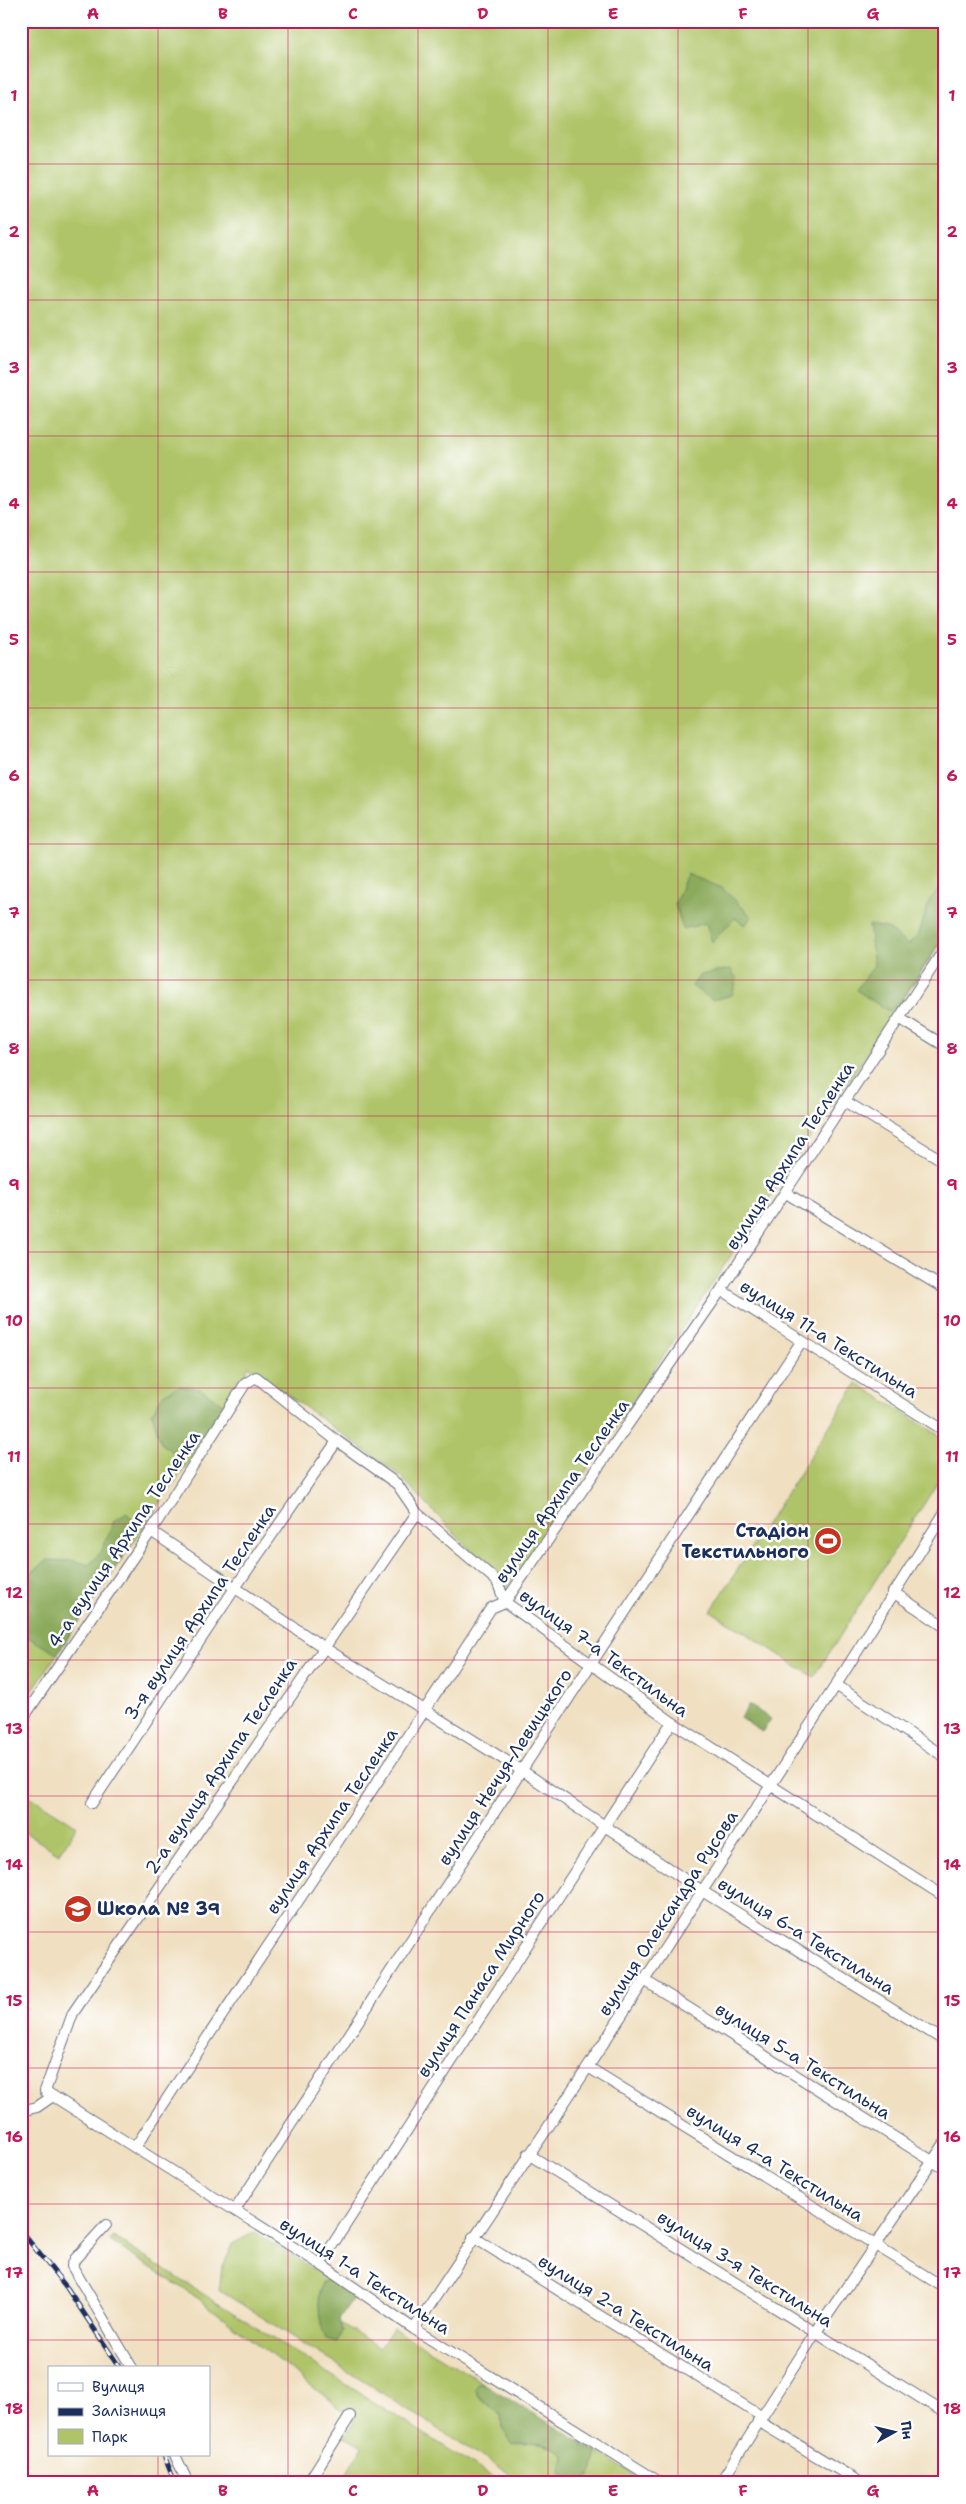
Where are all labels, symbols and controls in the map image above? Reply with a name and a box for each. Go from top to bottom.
text: A [87,3,99,24]
text: B [218,3,228,24]
text: C [348,3,358,24]
text: D [477,3,489,24]
text: E [608,3,618,24]
text: F [738,3,748,24]
text: G [867,3,880,24]
text: 1 [10,85,18,106]
text: 1 [948,85,956,106]
text: 2 [8,221,20,242]
text: 2 [946,221,958,242]
text: 3 [8,357,20,378]
text: 3 [946,357,958,378]
text: 4 [8,493,20,514]
text: 4 [946,493,958,514]
text: 5 [9,629,19,650]
text: 5 [947,629,957,650]
text: 6 [8,765,20,786]
text: 6 [946,765,958,786]
text: 7 [8,902,20,923]
text: 7 [946,902,958,923]
text: 8 [8,1038,20,1059]
text: 8 [946,1038,958,1059]
street label: вулиця Архипа Тесленка [720,1057,860,1255]
text: 9 [8,1174,20,1195]
text: 9 [946,1174,958,1195]
street label: вулиця 11-а Текстильна [735,1274,923,1404]
text: 10 [5,1310,23,1331]
text: 10 [943,1310,961,1331]
street label: вулиця Архипа Тесленка [489,1394,635,1588]
street label: 4-а вулиця Архипа Тесленка [42,1426,206,1652]
text: 11 [7,1446,21,1467]
text: 11 [945,1446,959,1467]
street label: 3-я вулиця Архипа Тесленка [119,1499,281,1725]
place label: Стадіон Текстильного [681,1519,809,1564]
sports icon: Стадіон Текстильного [813,1526,843,1556]
text: 12 [5,1582,23,1603]
text: 12 [943,1582,961,1603]
street label: вулиця 7-а Текстильна [515,1583,693,1723]
street label: 2-а вулиця Архипа Тесленка [140,1653,302,1879]
street label: вулиця Нечуя-Левицького [432,1664,578,1870]
text: 13 [5,1718,23,1739]
text: 13 [943,1718,961,1739]
street label: вулиця Архипа Тесленка [261,1723,403,1919]
street label: вулиця Олександра Русова [592,1806,744,2020]
text: 14 [5,1854,23,1875]
text: 14 [943,1854,961,1875]
street label: вулиця 6-а Текстильна [713,1872,899,2000]
street label: вулиця Панаса Мирного [412,1886,550,2082]
school or university icon: Школа № 39 [63,1894,93,1924]
place label: Школа № 39 [97,1897,220,1921]
text: 15 [5,1990,23,2011]
text: 15 [943,1990,961,2011]
street label: вулиця 5-а Текстильна [711,1997,895,2125]
street label: вулиця 4-а Текстильна [682,2099,868,2227]
text: 16 [5,2126,23,2147]
text: 16 [943,2126,961,2147]
street label: вулиця 3-я Текстильна [653,2205,837,2333]
street label: вулиця 1-а Текстильна [275,2212,455,2340]
street label: вулиця 2-а Текстильна [533,2249,719,2377]
text: 17 [5,2262,23,2283]
text: 17 [943,2262,961,2283]
legend [48,2366,210,2456]
text: Вулиця [92,2377,145,2397]
text: 18 [5,2398,23,2419]
text: 18 [943,2398,961,2419]
text: Залізниця [92,2401,166,2421]
north arrow [868,2406,918,2456]
text: Пн [897,2420,917,2441]
text: Парк [92,2427,128,2447]
text: A [87,2480,99,2501]
text: B [218,2480,228,2501]
text: C [348,2480,358,2501]
text: D [477,2480,489,2501]
text: E [608,2480,618,2501]
text: F [738,2480,748,2501]
text: G [867,2480,880,2501]

